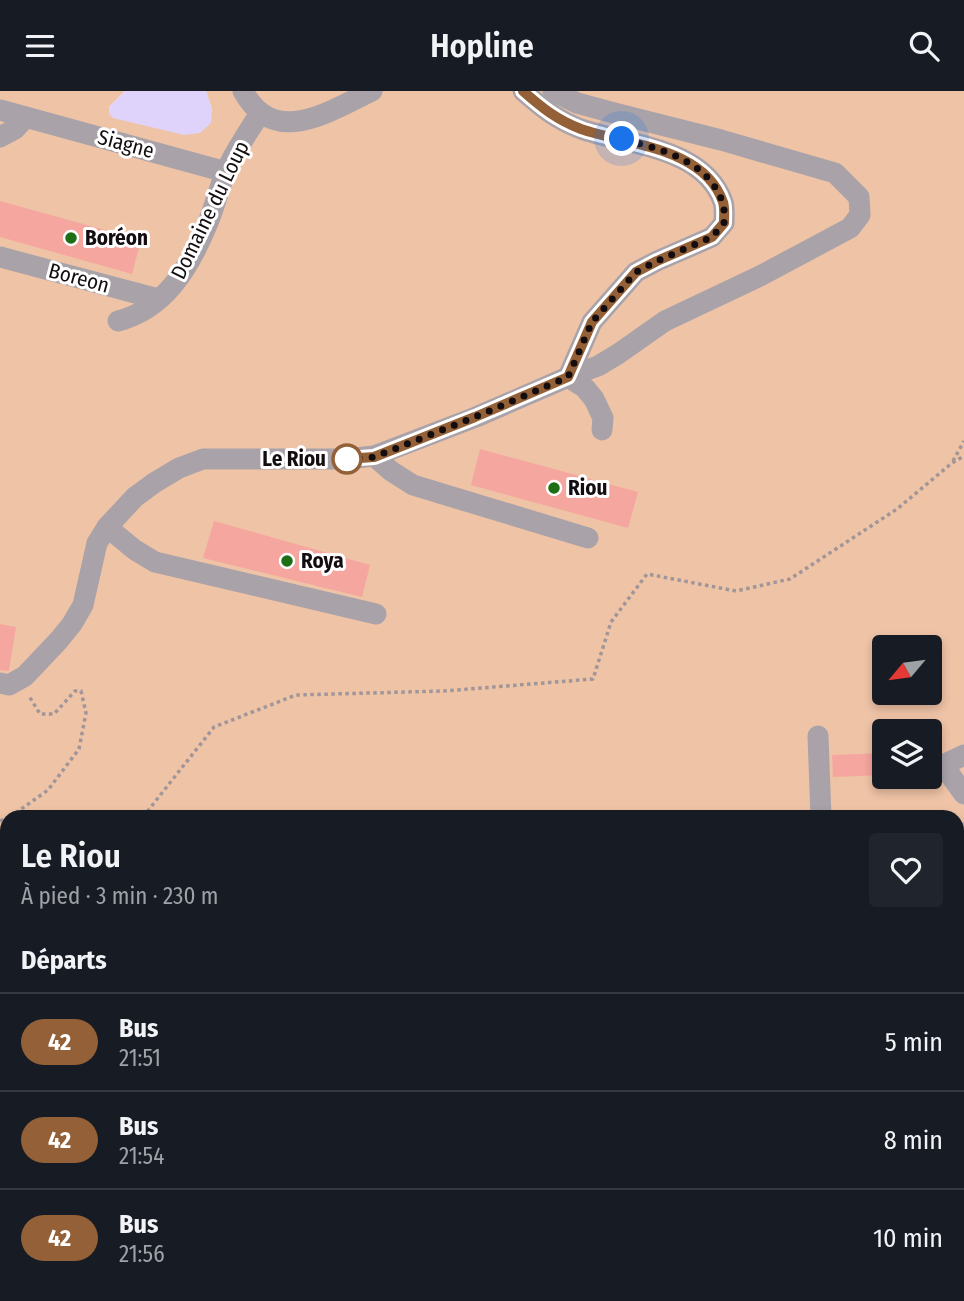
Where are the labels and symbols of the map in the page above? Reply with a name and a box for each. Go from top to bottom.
your location [604,121,639,156]
street label: Siagne [95,124,157,164]
street label: Domaine du Loup [165,137,255,283]
place label: Boréon [85,225,148,251]
marker: Boréon [63,230,79,246]
street label: Boreon [46,257,112,299]
marker: Le Riou [332,444,362,474]
place label: Le Riou [262,446,326,472]
place label: Riou [568,475,607,501]
marker: Riou [546,480,562,496]
place label: Roya [301,548,344,574]
marker: Roya [279,553,295,569]
north arrow [872,635,942,705]

